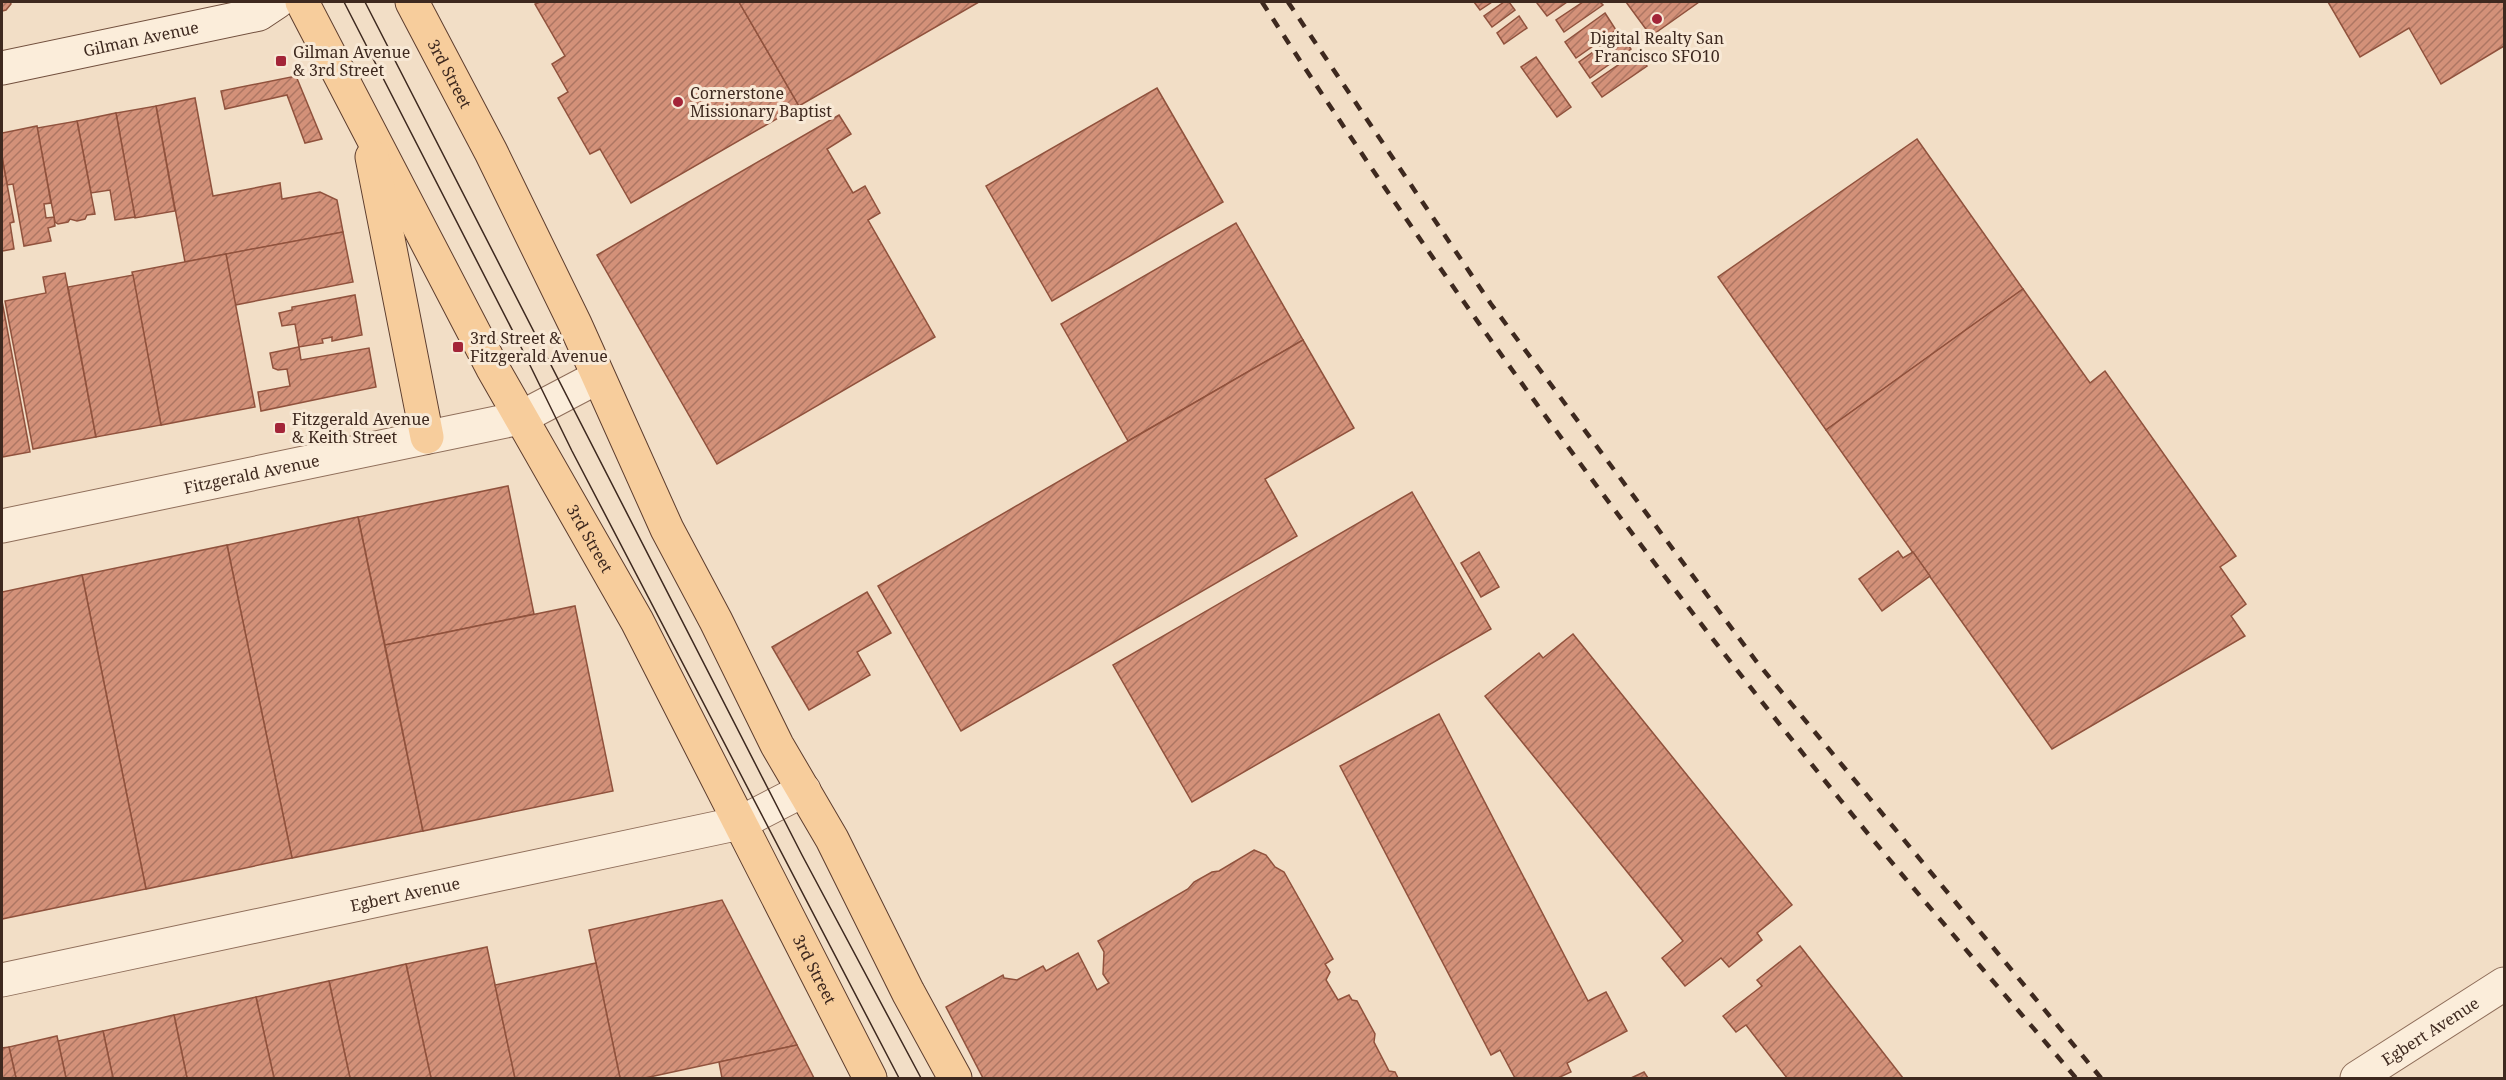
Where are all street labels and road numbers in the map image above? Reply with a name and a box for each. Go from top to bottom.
street label: Gilman Avenue [81,16,201,62]
street label: 3rd Street [422,35,477,112]
street label: Fitzgerald Avenue [182,449,321,499]
street label: 3rd Street [562,500,618,577]
street label: Egbert Avenue [348,872,462,917]
street label: 3rd Street [788,931,842,1008]
street label: Egbert Avenue [2377,992,2483,1070]

